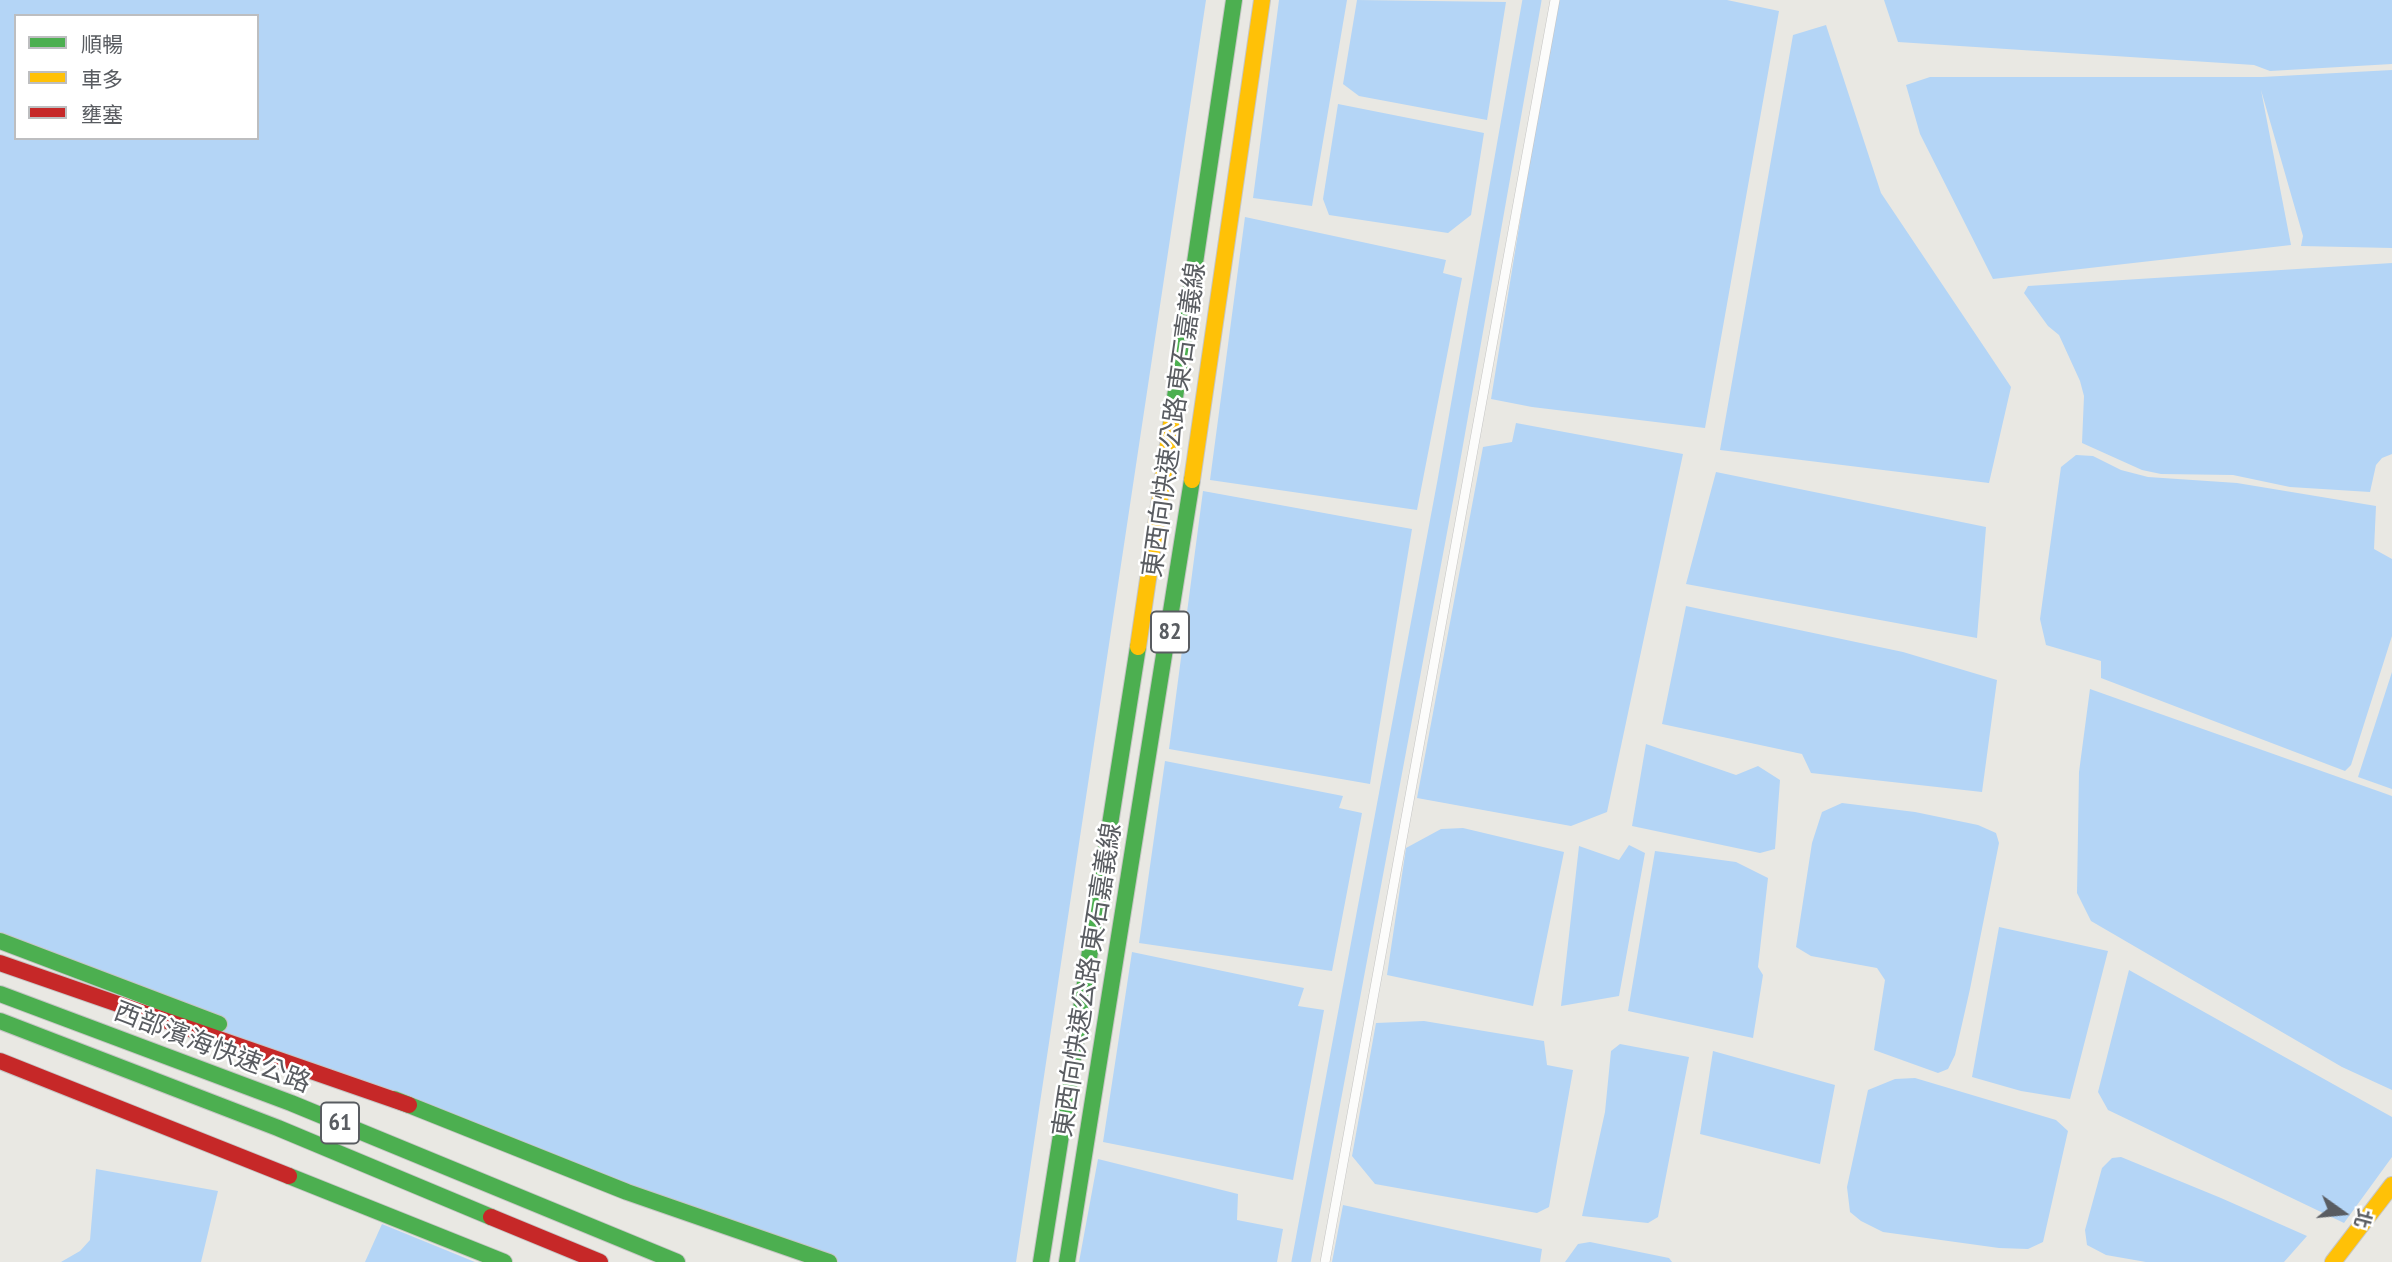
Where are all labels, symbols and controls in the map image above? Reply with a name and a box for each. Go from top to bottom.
legend [14,14,259,140]
text: 順暢 [81,31,123,58]
text: 車多 [81,66,123,93]
text: 壅塞 [81,101,123,128]
street label: 東西向快速公路 東石嘉義線 [1137,261,1213,579]
road number: 82 [1151,612,1189,652]
street label: 東西向快速公路 東石嘉義線 [1048,821,1128,1139]
street label: 西部濱海快速公路 [109,996,315,1100]
road number: 61 [321,1102,359,1143]
north arrow [2308,1178,2378,1248]
text: 北 [2349,1206,2377,1231]

